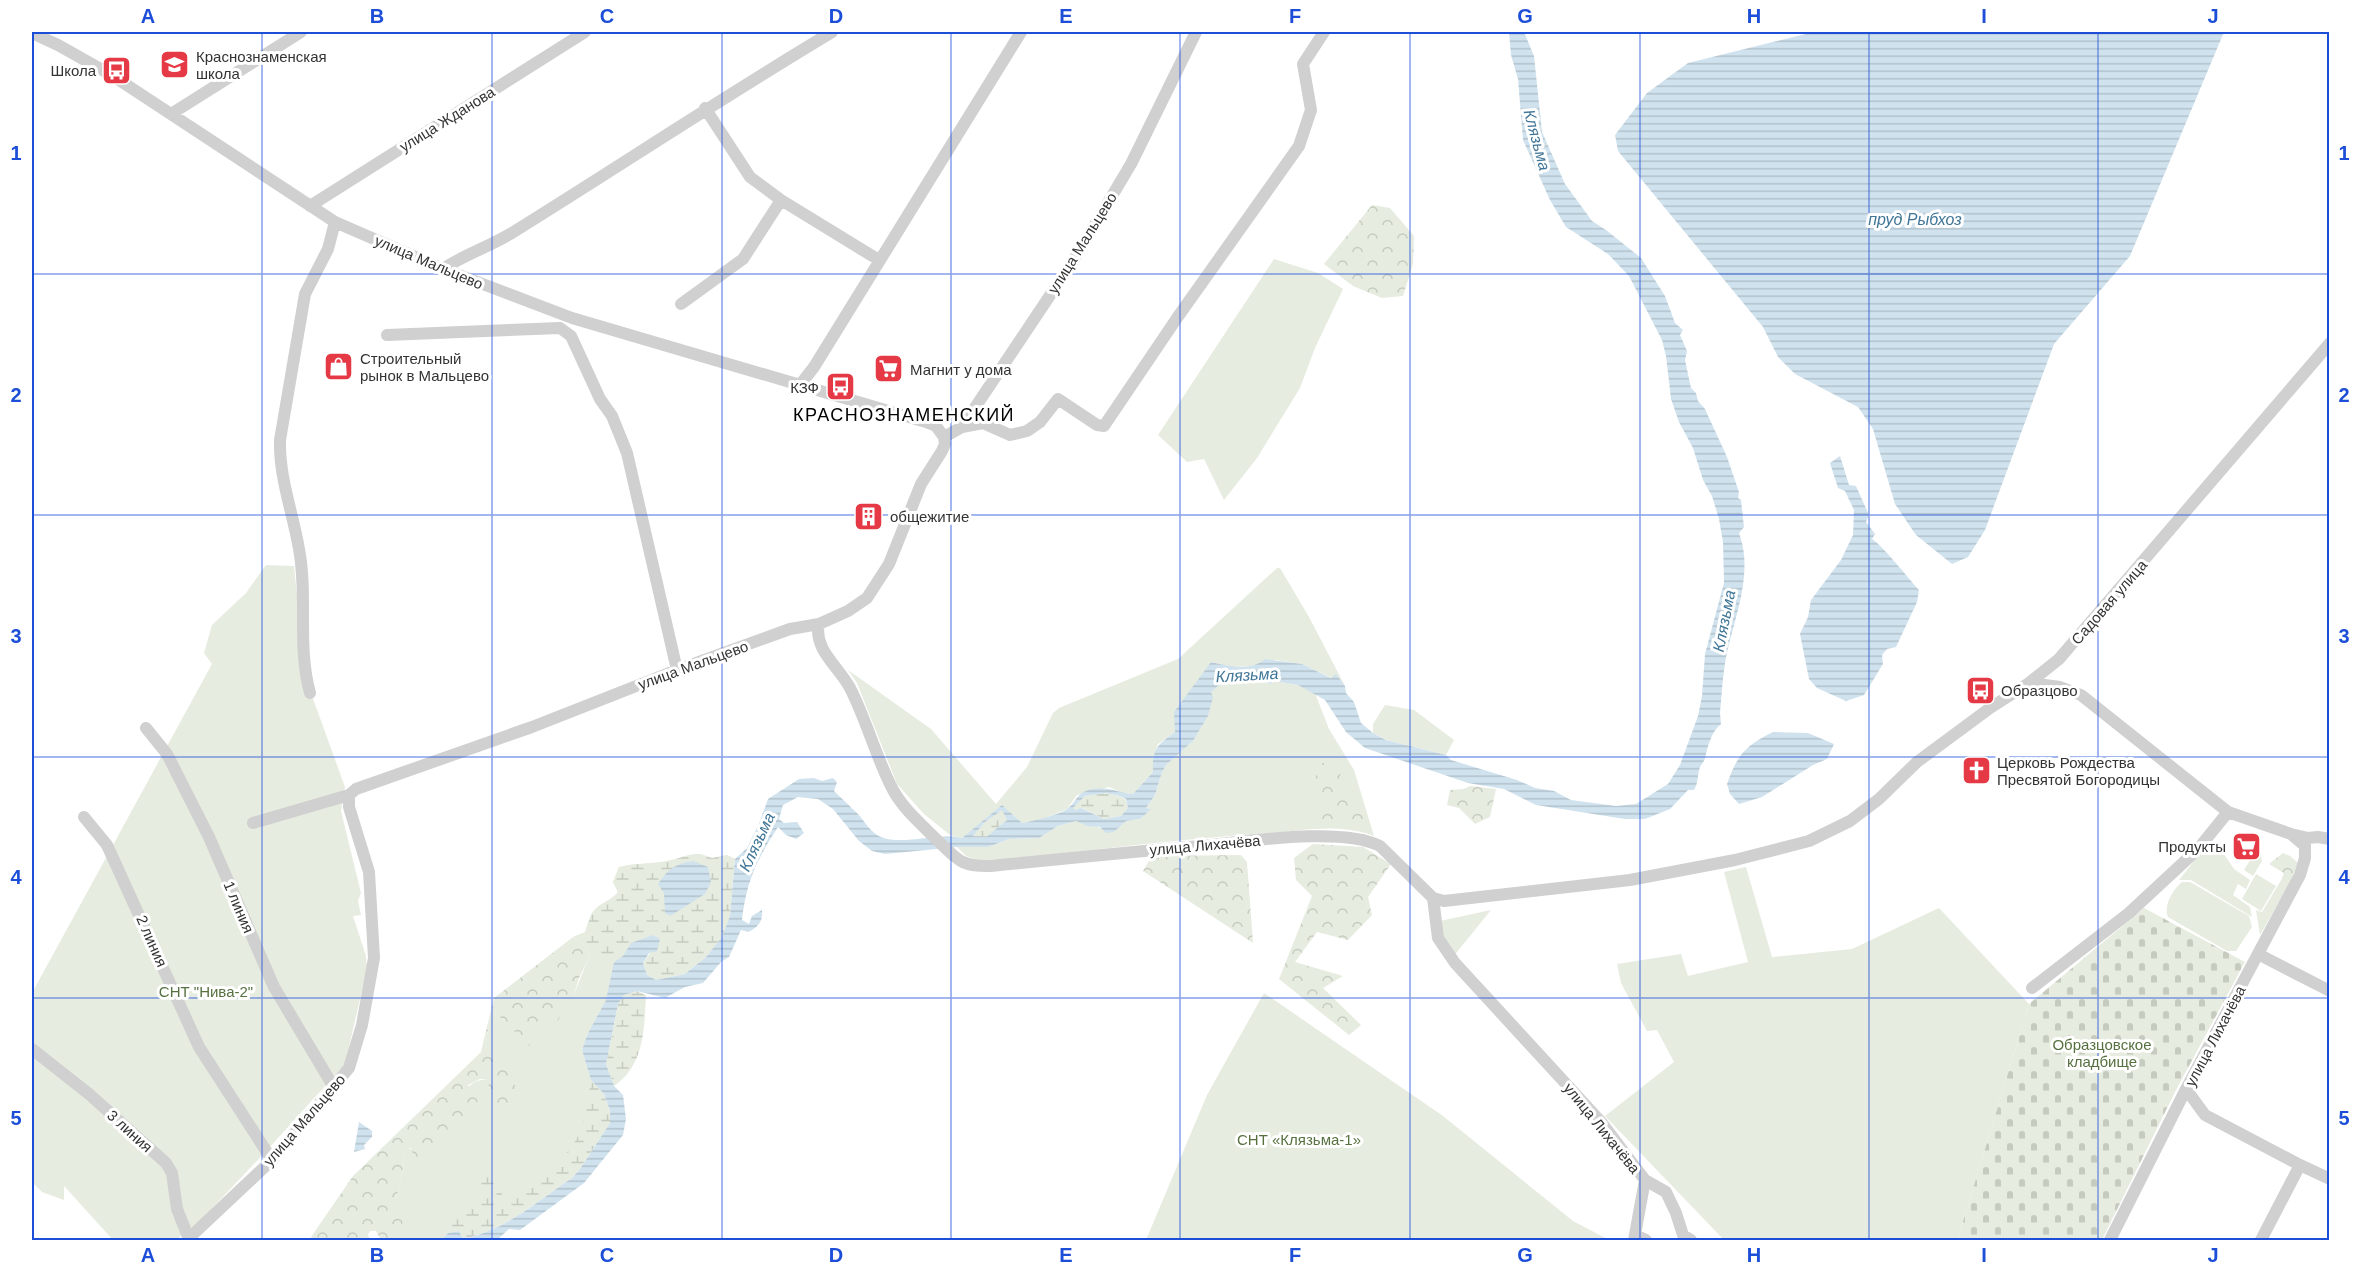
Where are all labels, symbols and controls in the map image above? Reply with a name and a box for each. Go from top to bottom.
text: A [141,5,155,27]
text: B [370,5,384,27]
text: C [600,5,614,27]
text: D [829,5,843,27]
text: E [1059,5,1073,27]
text: F [1289,5,1301,27]
text: G [1517,5,1533,27]
text: H [1747,5,1761,27]
text: I [1981,5,1987,27]
text: J [2207,5,2219,27]
place label: Краснознаменская школа [196,48,327,82]
school or university icon: Краснознаменская школа [159,49,191,81]
bus stop icon: Школа [101,54,133,86]
place label: Школа [50,62,97,79]
street label: улица Жданова [396,83,498,155]
water label: Клязьма [1521,108,1553,173]
text: 1 [10,142,22,164]
text: 1 [2338,142,2350,164]
street label: улица Мальцево [1044,189,1120,297]
water label: пруд Рыбхоз [1868,211,1962,228]
street label: улица Мальцево [372,232,486,292]
place label: Строительный рынок в Мальцево [360,350,489,384]
shop icon: Строительный рынок в Мальцево [323,351,355,383]
supermarket icon: Магнит у дома [873,353,905,385]
place label: Магнит у дома [910,361,1012,378]
bus stop icon: КЗФ [824,371,856,403]
place label: КЗФ [790,379,819,396]
text: 2 [10,384,22,406]
text: 2 [2338,384,2350,406]
district label: КРАСНОЗНАМЕНСКИЙ [793,404,1015,425]
building icon: общежитие [853,500,885,532]
place label: общежитие [890,508,969,525]
street label: Садовая улица [2068,556,2151,648]
water label: Клязьма [1710,588,1738,653]
text: 3 [10,625,22,647]
text: 3 [2338,625,2350,647]
street label: улица Мальцево [636,637,750,693]
water label: Клязьма [1215,665,1279,685]
bus stop icon: Образцово [1964,674,1996,706]
place label: Образцово [2001,682,2078,699]
place label: Церковь Рождества Пресвятой Богородицы [1997,754,2160,788]
church icon: Церковь Рождества Пресвятой Богородицы [1960,755,1992,787]
water label: Клязьма [736,810,778,874]
supermarket icon: Продукты [2231,830,2263,862]
street label: улица Лихачёва [1149,832,1262,858]
place label: Продукты [2158,838,2226,855]
text: 4 [10,866,22,888]
text: 4 [2338,866,2350,888]
street label: 1 линия [221,879,257,935]
street label: 2 линия [133,913,171,969]
street label: улица Лихачёва [2181,982,2249,1089]
park label: СНТ "Нива-2" [159,983,253,1000]
park label: Образцовское кладбище [2052,1036,2152,1070]
street label: улица Мальцево [260,1071,348,1169]
street label: улица Лихачёва [1560,1079,1644,1177]
street label: 3 линия [104,1106,156,1156]
text: 5 [10,1107,22,1129]
text: 5 [2338,1107,2350,1129]
park label: СНТ «Клязьма-1» [1237,1131,1361,1148]
text: A [141,1244,155,1266]
text: B [370,1244,384,1266]
text: C [600,1244,614,1266]
text: D [829,1244,843,1266]
text: E [1059,1244,1073,1266]
text: F [1289,1244,1301,1266]
text: G [1517,1244,1533,1266]
text: H [1747,1244,1761,1266]
text: I [1981,1244,1987,1266]
text: J [2207,1244,2219,1266]

